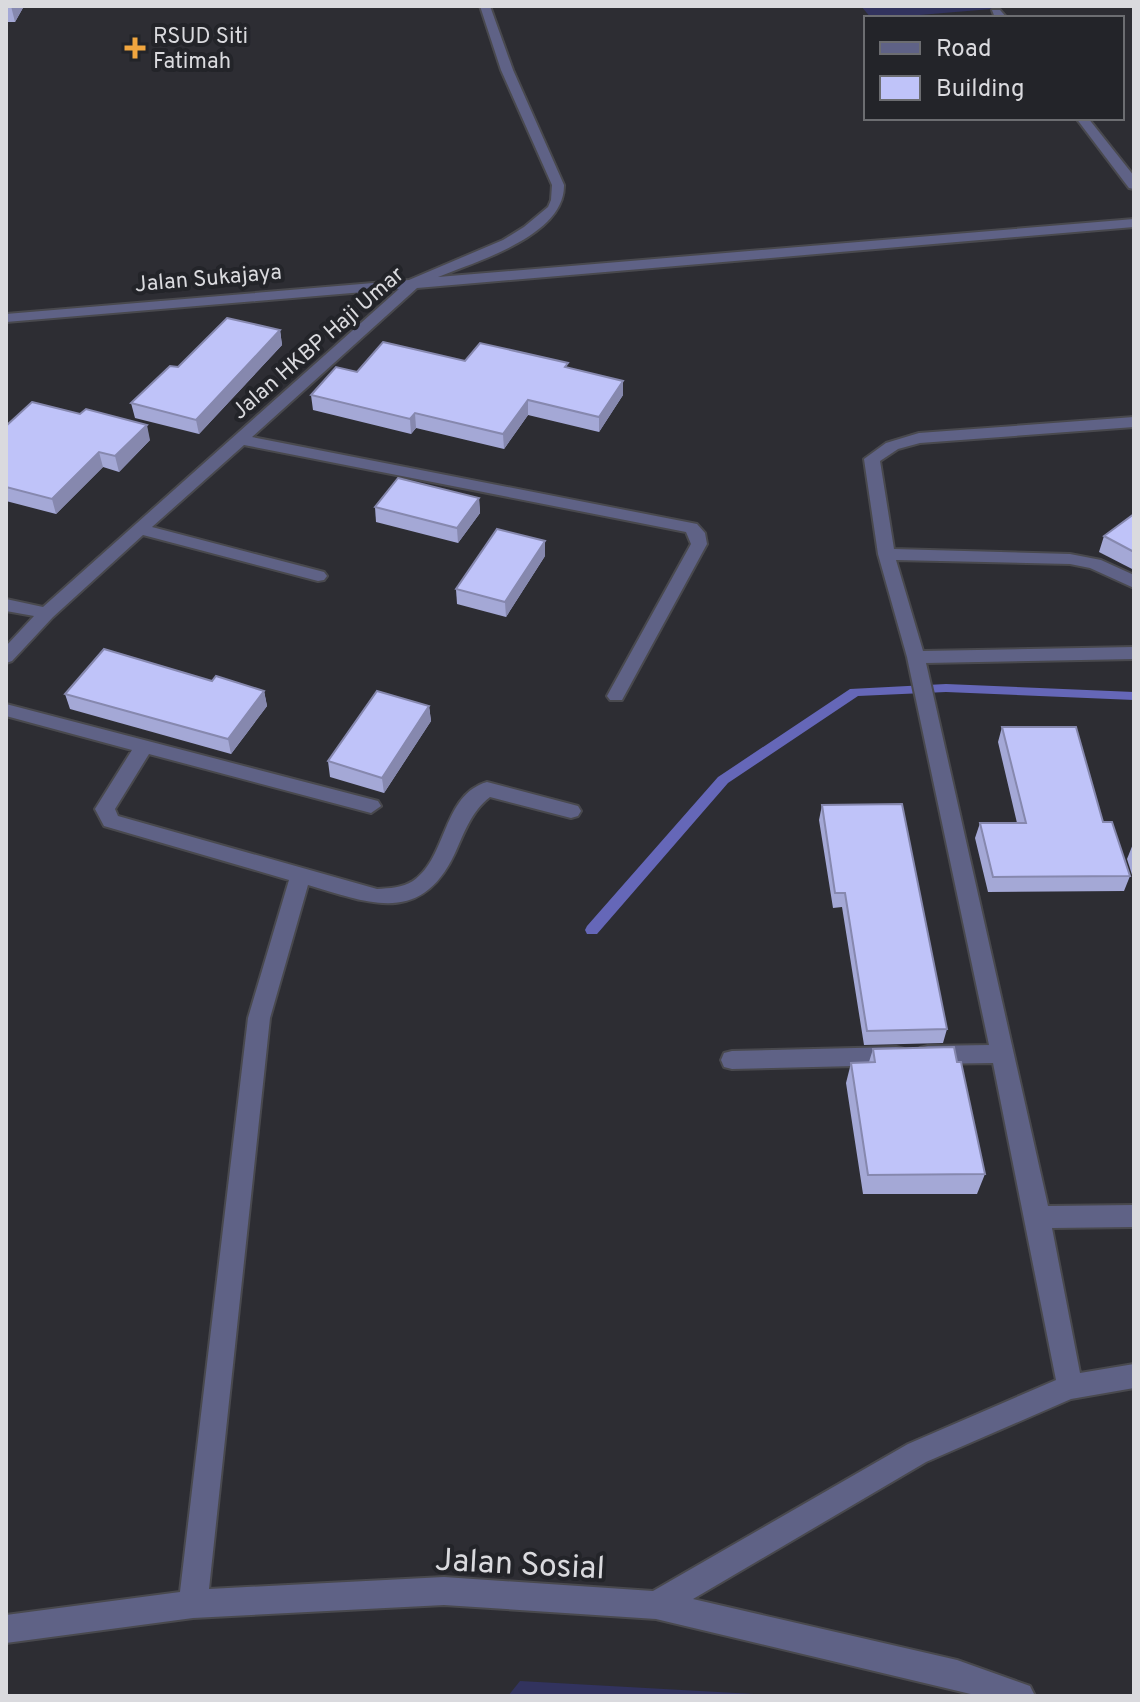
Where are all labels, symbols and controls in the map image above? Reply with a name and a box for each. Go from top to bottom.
legend [864,16,1124,120]
place label: RSUD Siti Fatimah [153,24,248,76]
text: Road [936,35,992,65]
marker: RSUD Siti Fatimah [124,37,146,59]
text: Building [936,75,1025,105]
street label: Jalan Sukajaya [134,260,283,299]
street label: Jalan HKBP Haji Umar [227,261,411,426]
street label: Jalan Sosial [434,1542,606,1590]

